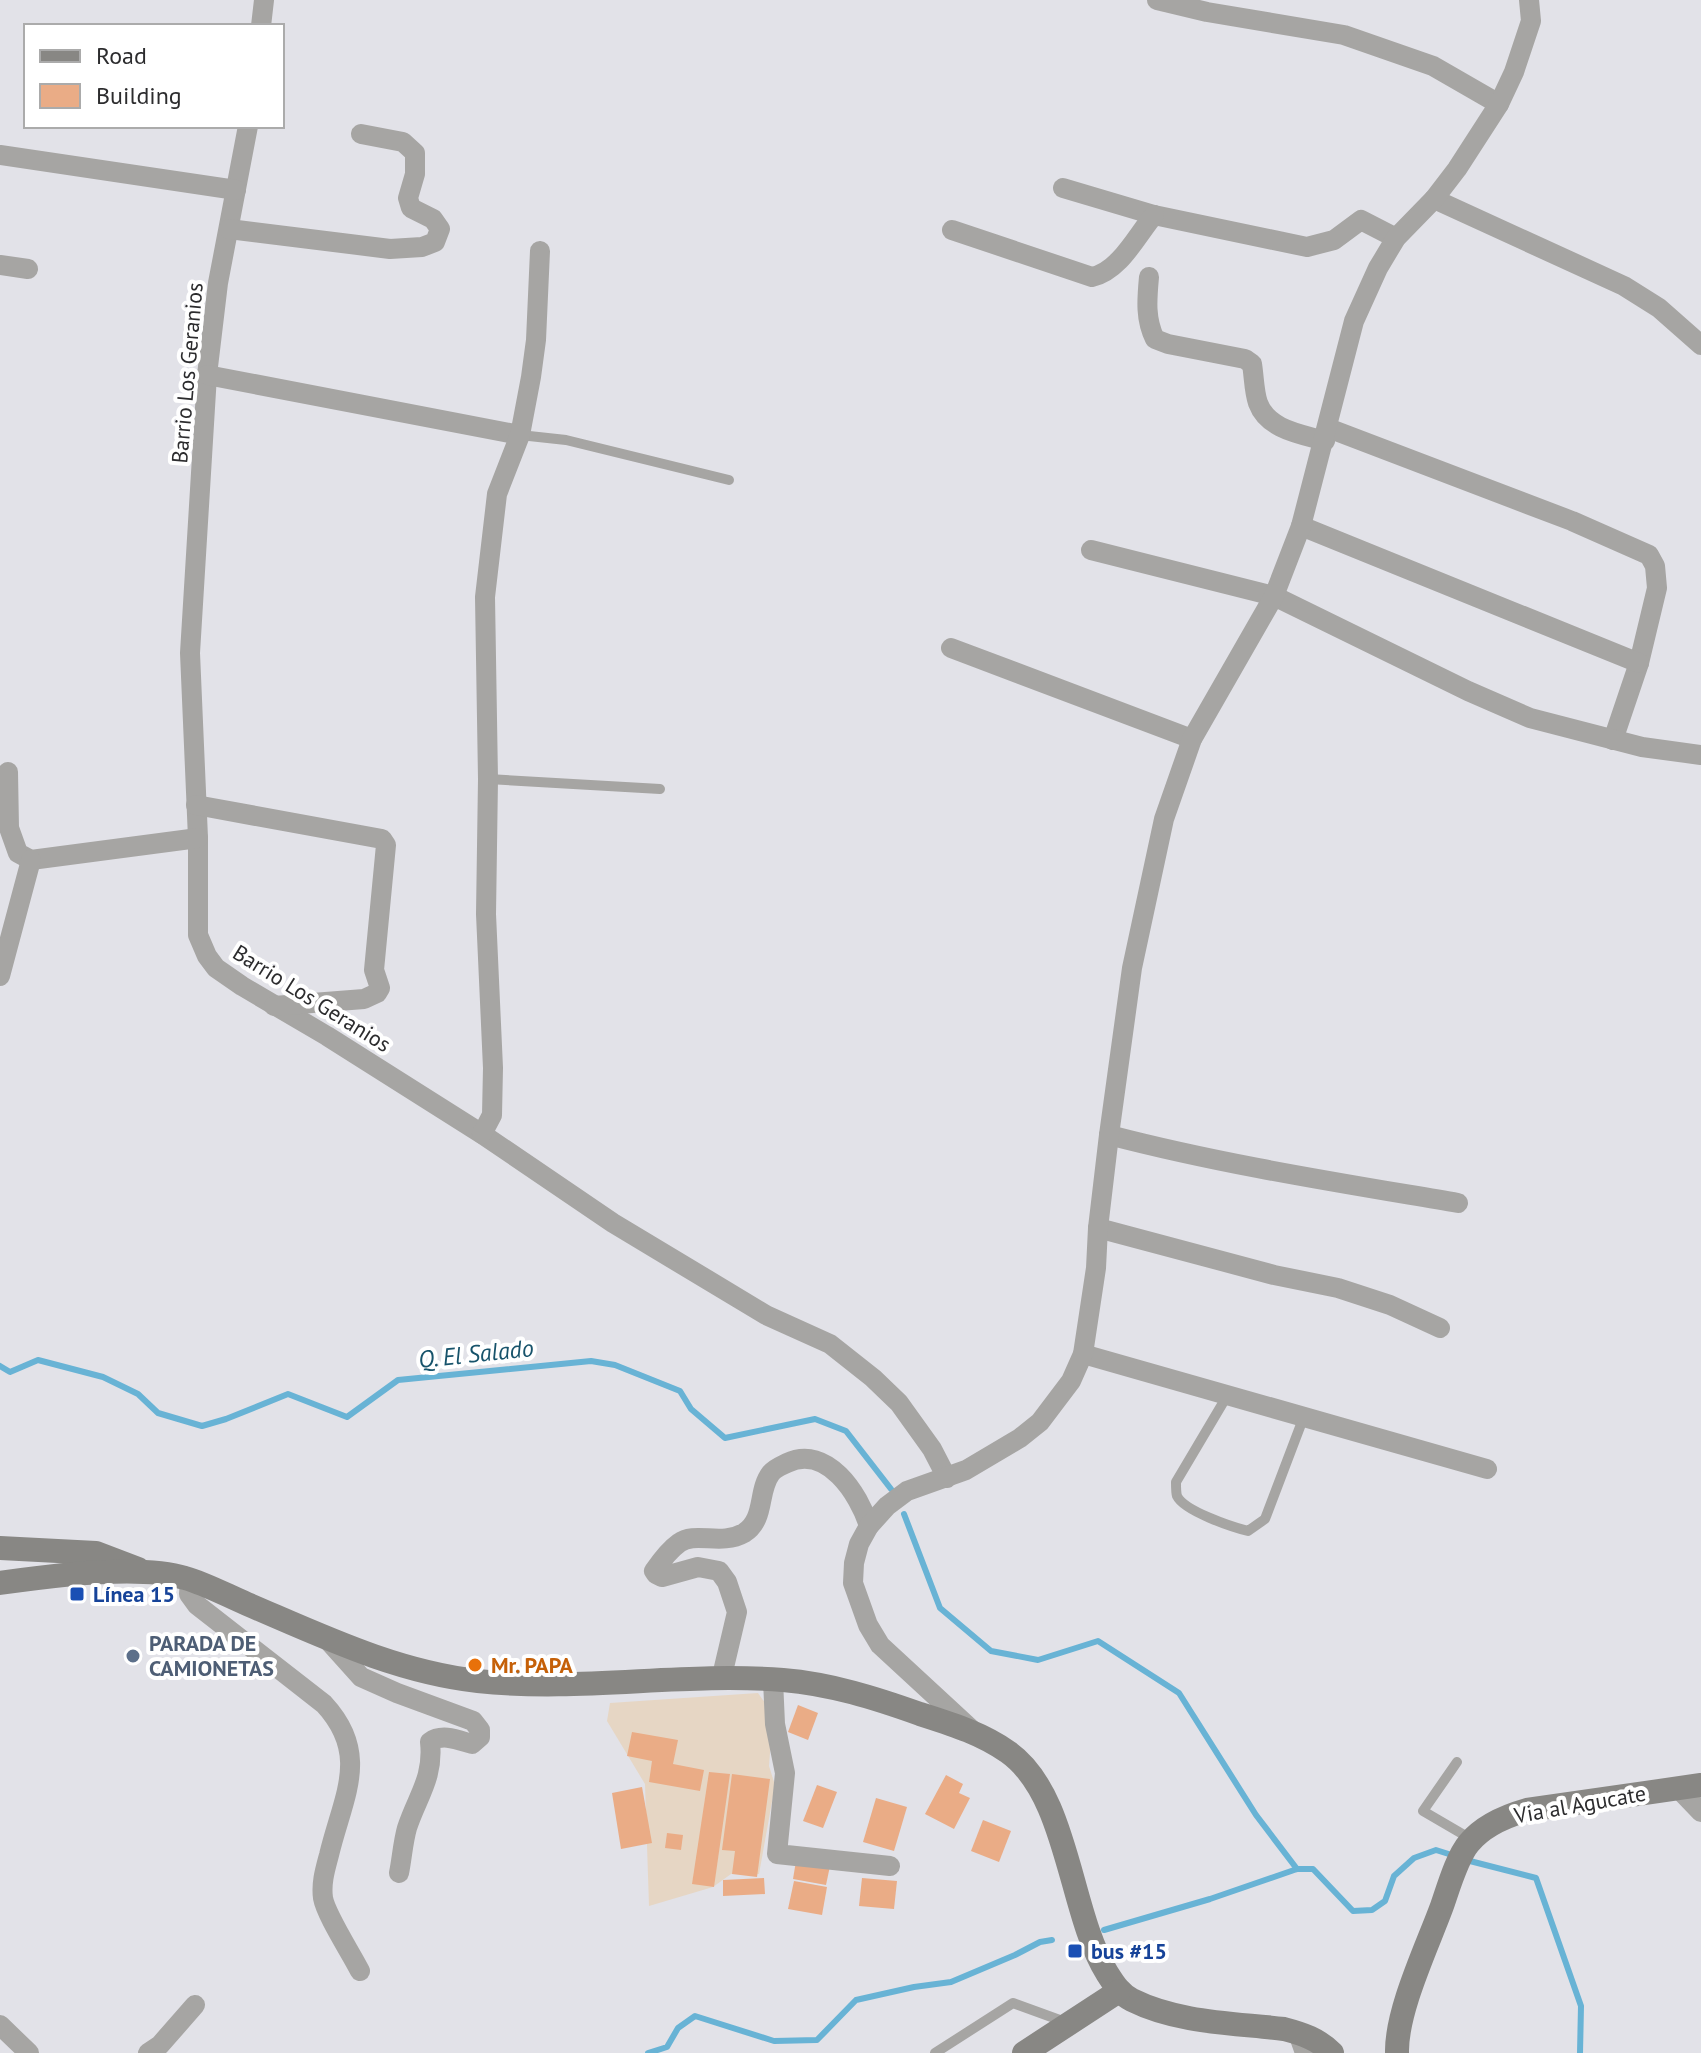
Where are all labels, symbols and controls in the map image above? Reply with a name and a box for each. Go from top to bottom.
legend [24,24,284,128]
text: Road [96,40,147,71]
text: Building [96,80,182,111]
street label: Barrio Los Geranios [165,281,209,465]
street label: Barrio Los Geranios [228,938,396,1058]
water label: Q. El Salado [417,1332,535,1375]
place label: Línea 15 [93,1580,175,1608]
marker: Línea 15 [68,1585,86,1603]
place label: PARADA DE CAMIONETAS [149,1629,274,1682]
marker: PARADA DE CAMIONETAS [124,1647,142,1665]
place label: Mr. PAPA [491,1651,574,1679]
marker: Mr. PAPA [466,1656,484,1674]
street label: Via al Agucate [1511,1779,1648,1830]
place label: bus #15 [1091,1937,1167,1965]
marker: bus #15 [1066,1942,1084,1960]

